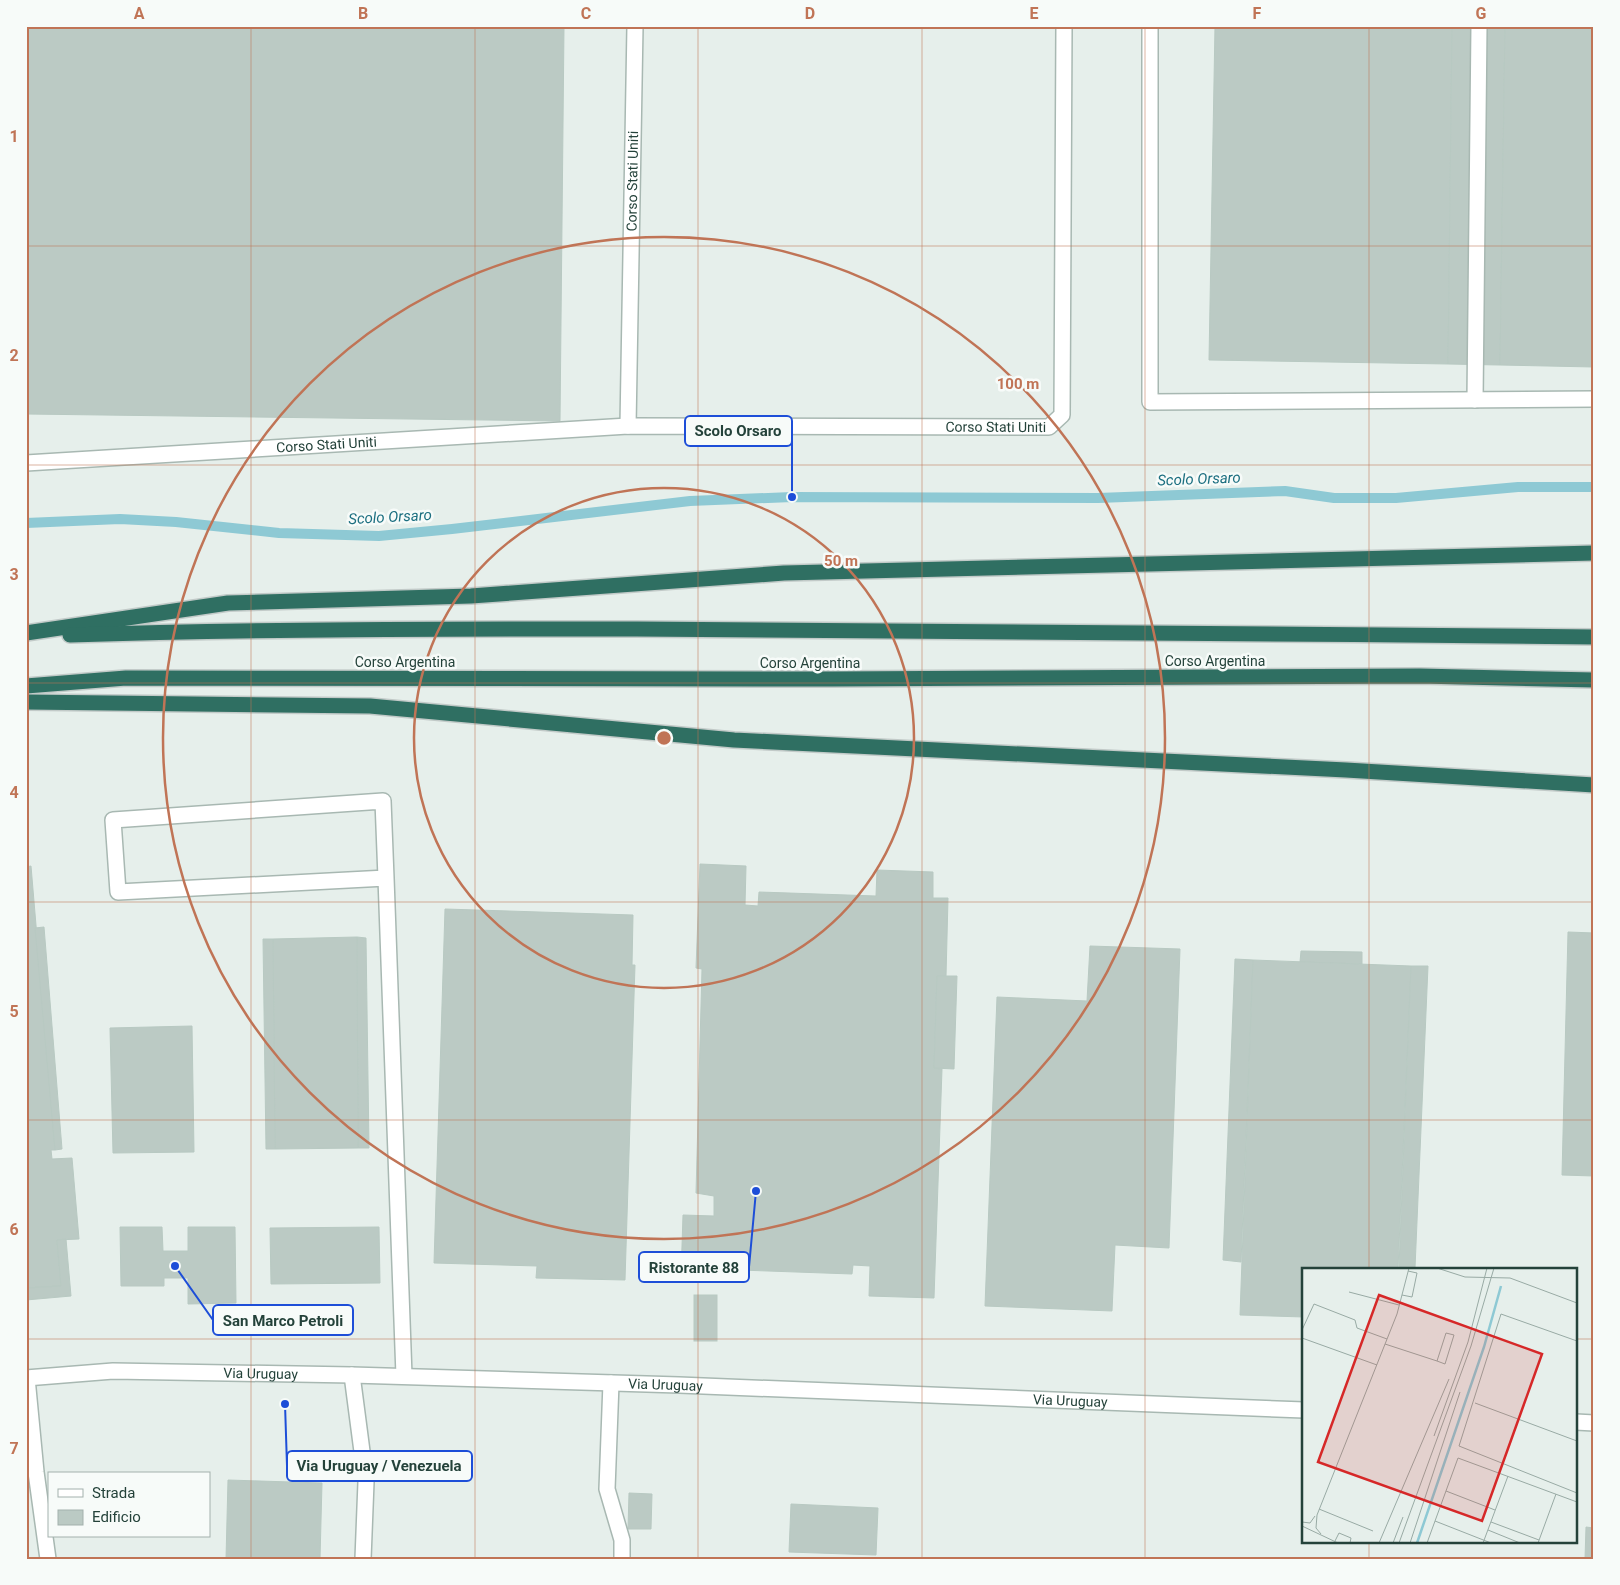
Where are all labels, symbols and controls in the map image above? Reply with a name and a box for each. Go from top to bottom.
text: A [134,4,145,23]
text: B [358,4,368,23]
text: C [581,4,591,23]
text: D [805,4,815,23]
text: E [1030,4,1039,23]
text: F [1253,4,1262,23]
text: G [1476,4,1487,23]
text: 1 [9,127,19,146]
street label: Corso Stati Uniti [623,131,641,232]
text: 2 [9,346,19,365]
text: 100 m [997,375,1039,393]
callout: Scolo Orsaro [685,416,792,446]
street label: Corso Stati Uniti [945,419,1046,435]
text: Scolo Orsaro [695,422,781,440]
street label: Corso Stati Uniti [276,433,377,456]
water label: Scolo Orsaro [1157,469,1241,489]
water label: Scolo Orsaro [348,506,432,528]
text: 50 m [824,552,858,570]
text: 3 [9,565,19,584]
street label: Corso Argentina [1165,653,1265,669]
street label: Corso Argentina [355,654,455,670]
street label: Corso Argentina [760,655,860,671]
centre of rings [655,729,673,747]
text: 4 [9,783,19,802]
text: 5 [9,1002,19,1021]
text: 6 [9,1220,19,1239]
callout: Ristorante 88 [639,1252,749,1282]
text: Ristorante 88 [649,1259,739,1277]
inset map [1302,1268,1578,1542]
callout: San Marco Petroli [213,1305,353,1335]
text: San Marco Petroli [223,1312,343,1330]
street label: Via Uruguay [223,1365,299,1382]
street label: Via Uruguay [628,1375,704,1394]
street label: Via Uruguay [1033,1391,1108,1410]
text: 7 [9,1439,19,1458]
callout: Via Uruguay / Venezuela [287,1451,472,1481]
text: Via Uruguay / Venezuela [297,1457,462,1475]
legend [48,1472,210,1538]
text: Strada [92,1484,135,1502]
text: Edificio [92,1508,141,1526]

